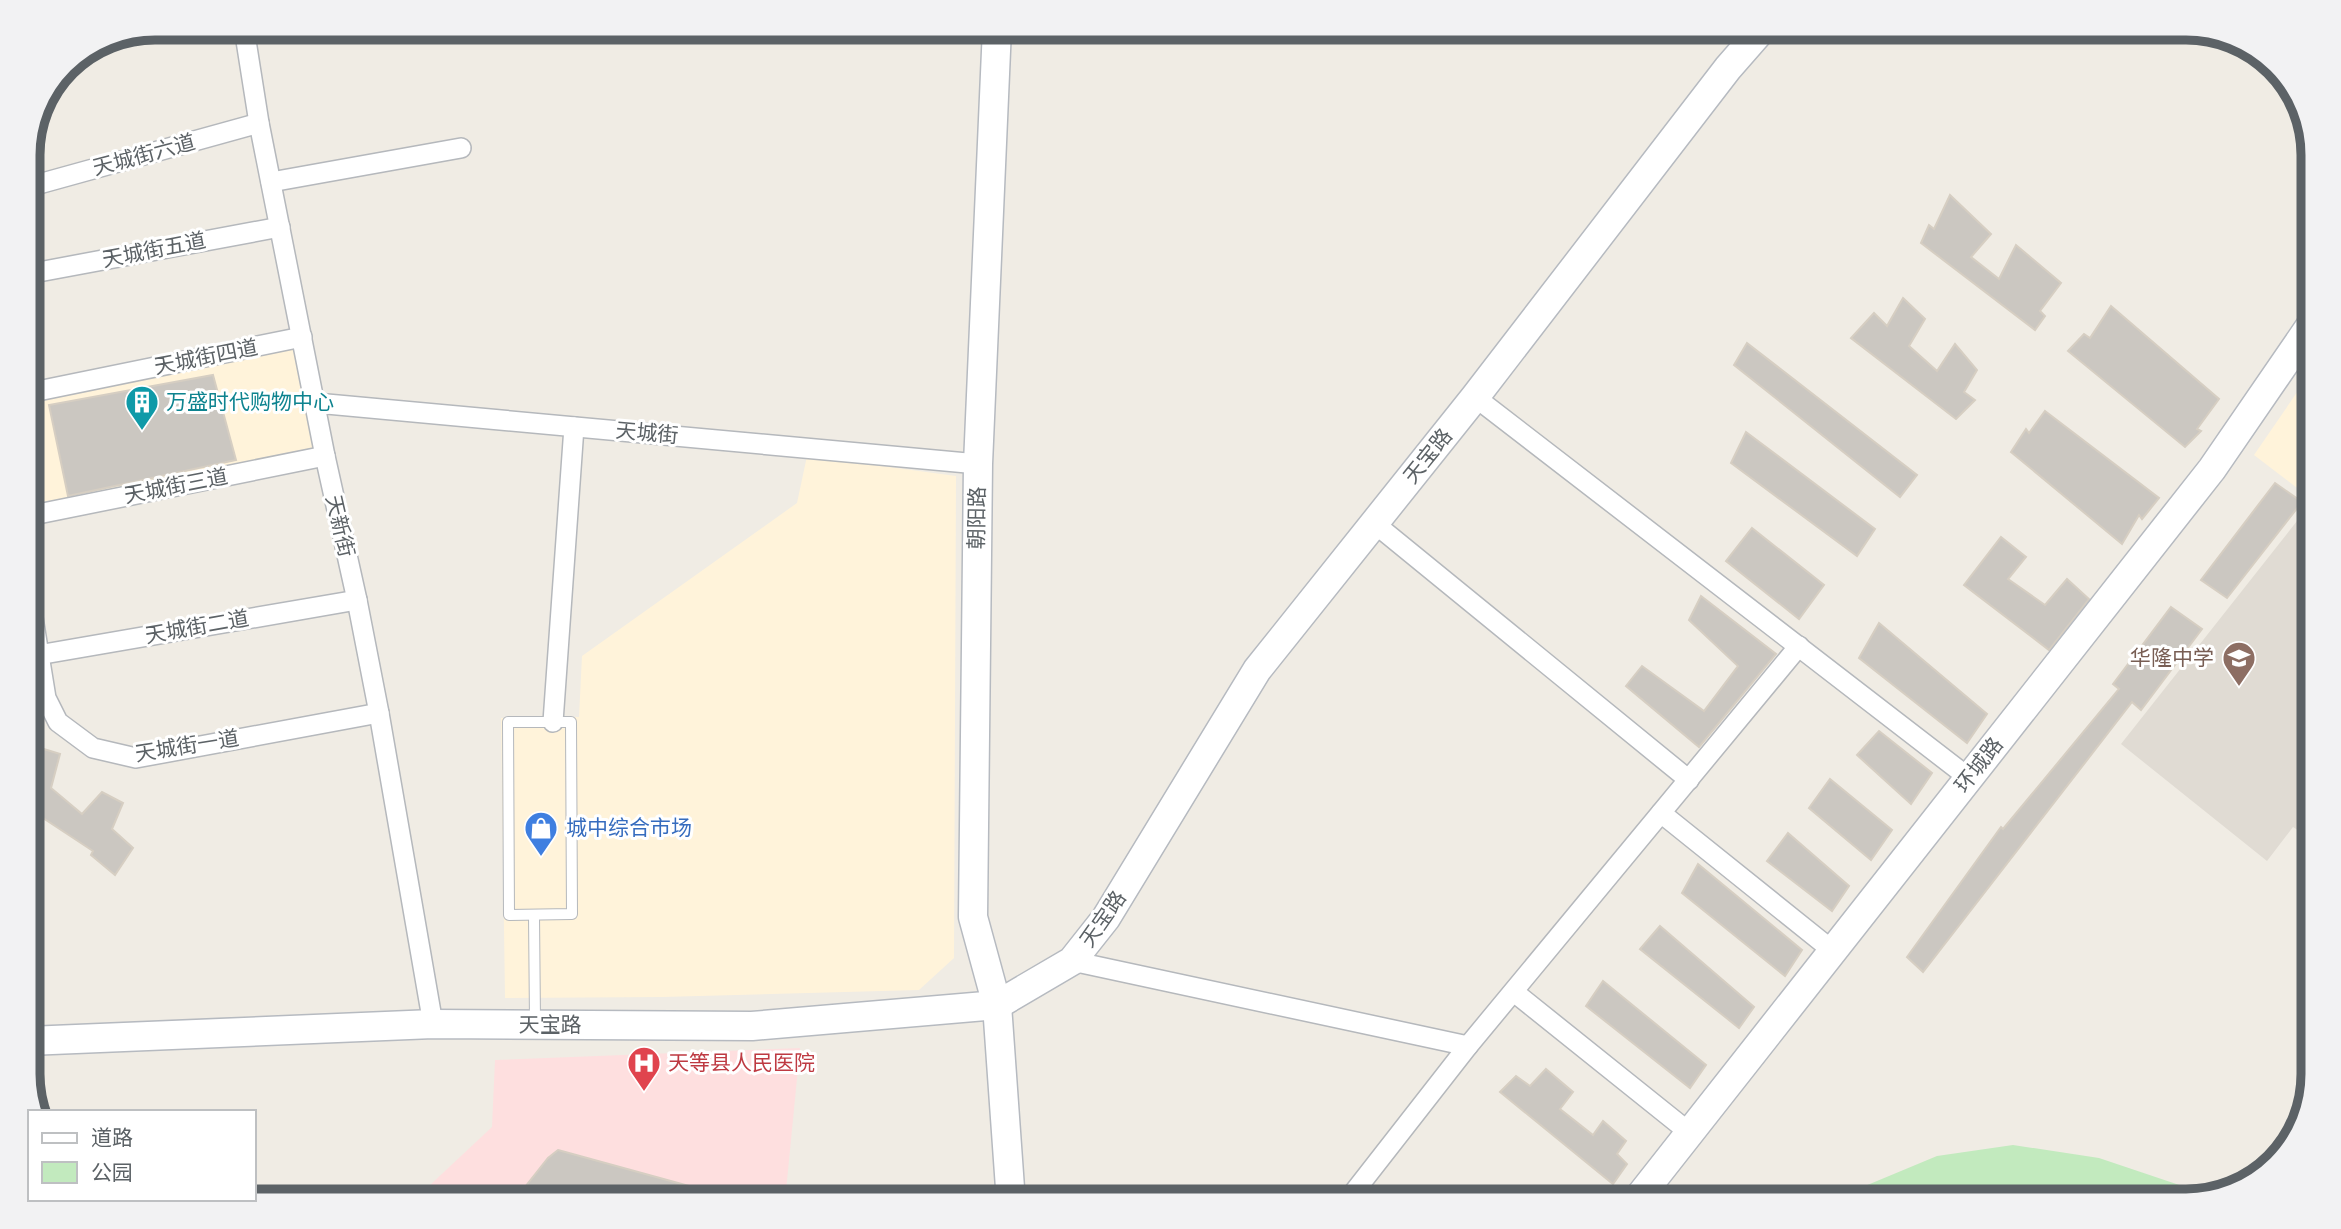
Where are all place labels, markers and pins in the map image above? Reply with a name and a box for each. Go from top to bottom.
building icon: 万盛时代购物中心 [123,383,161,432]
place label: 万盛时代购物中心 [166,389,334,415]
school or university icon: 华隆中学 [2220,639,2258,688]
place label: 华隆中学 [2130,645,2214,671]
shop icon: 城中综合市场 [522,809,560,858]
place label: 城中综合市场 [566,815,692,841]
hospital icon: 天等县人民医院 [625,1044,663,1093]
place label: 天等县人民医院 [668,1050,815,1076]

